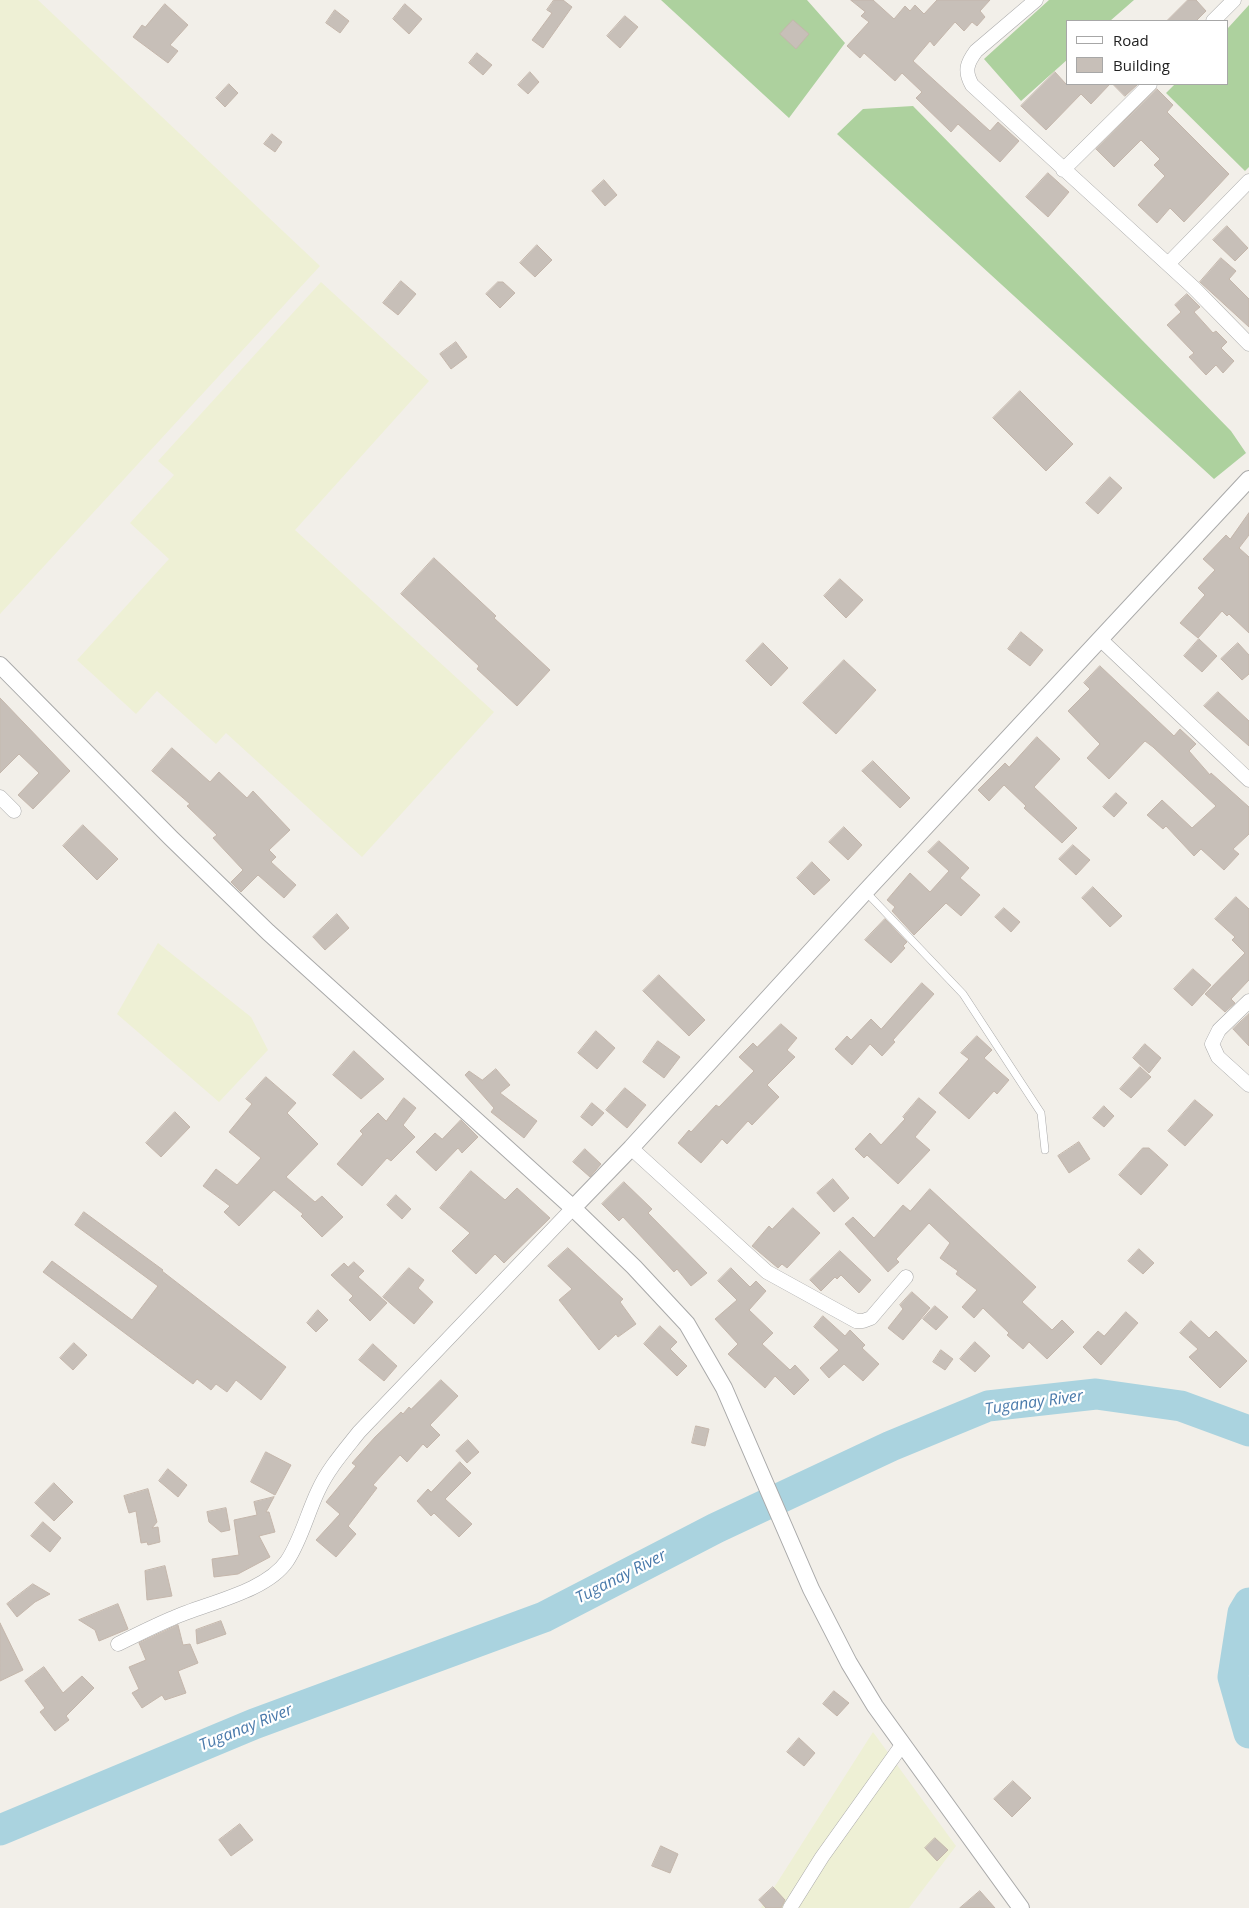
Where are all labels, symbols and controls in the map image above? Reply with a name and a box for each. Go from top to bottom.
legend [1066,20,1229,85]
text: Road [1113,30,1149,50]
text: Building [1113,55,1170,75]
water label: Tuganay River [984,1387,1084,1419]
water label: Tuganay River [572,1546,670,1608]
water label: Tuganay River [196,1701,296,1755]

